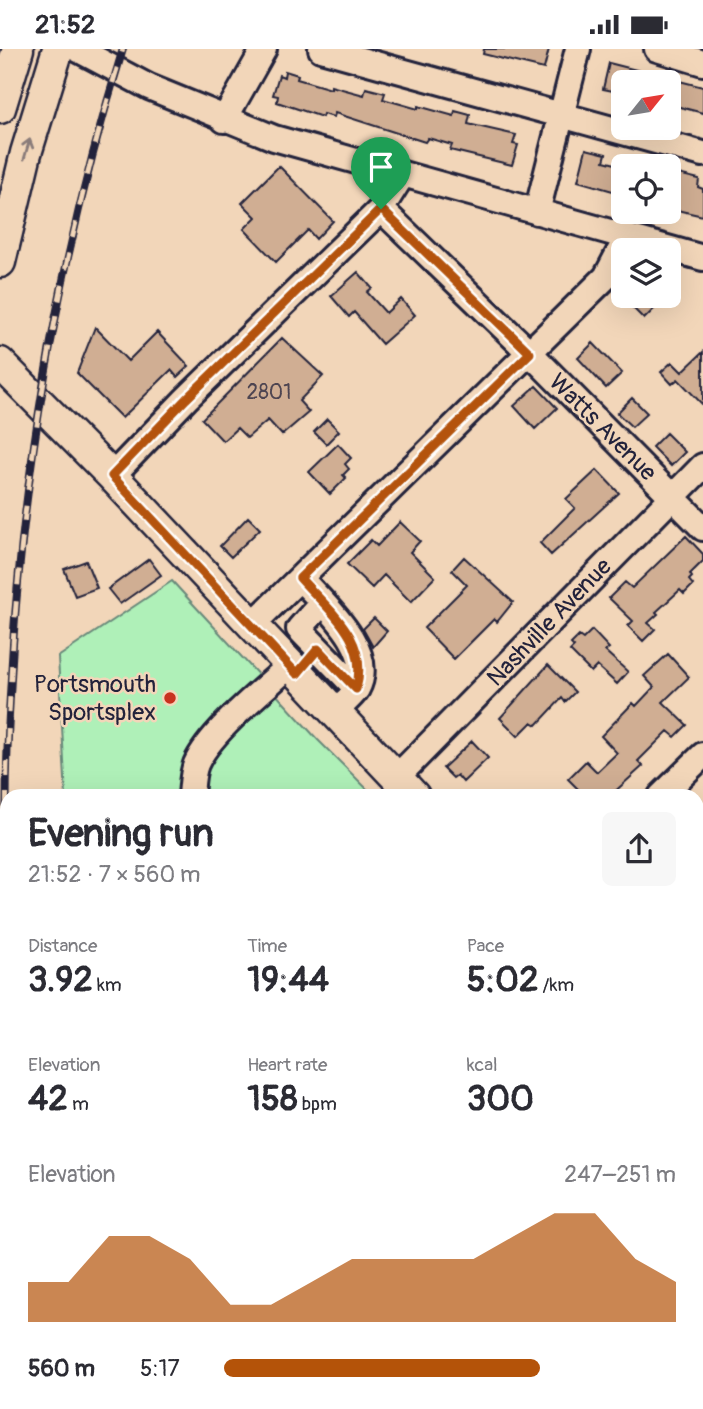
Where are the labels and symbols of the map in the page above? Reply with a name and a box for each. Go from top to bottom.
north arrow [611,70,681,140]
pin [351,137,411,209]
one-way arrow [22,138,35,160]
street label: Watts Avenue [543,368,663,487]
house number: 2801 [247,379,291,406]
street label: Nashville Avenue [481,552,618,692]
place label: Portsmouth Sportsplex [34,670,156,727]
marker: Portsmouth Sportsplex [162,690,178,706]

